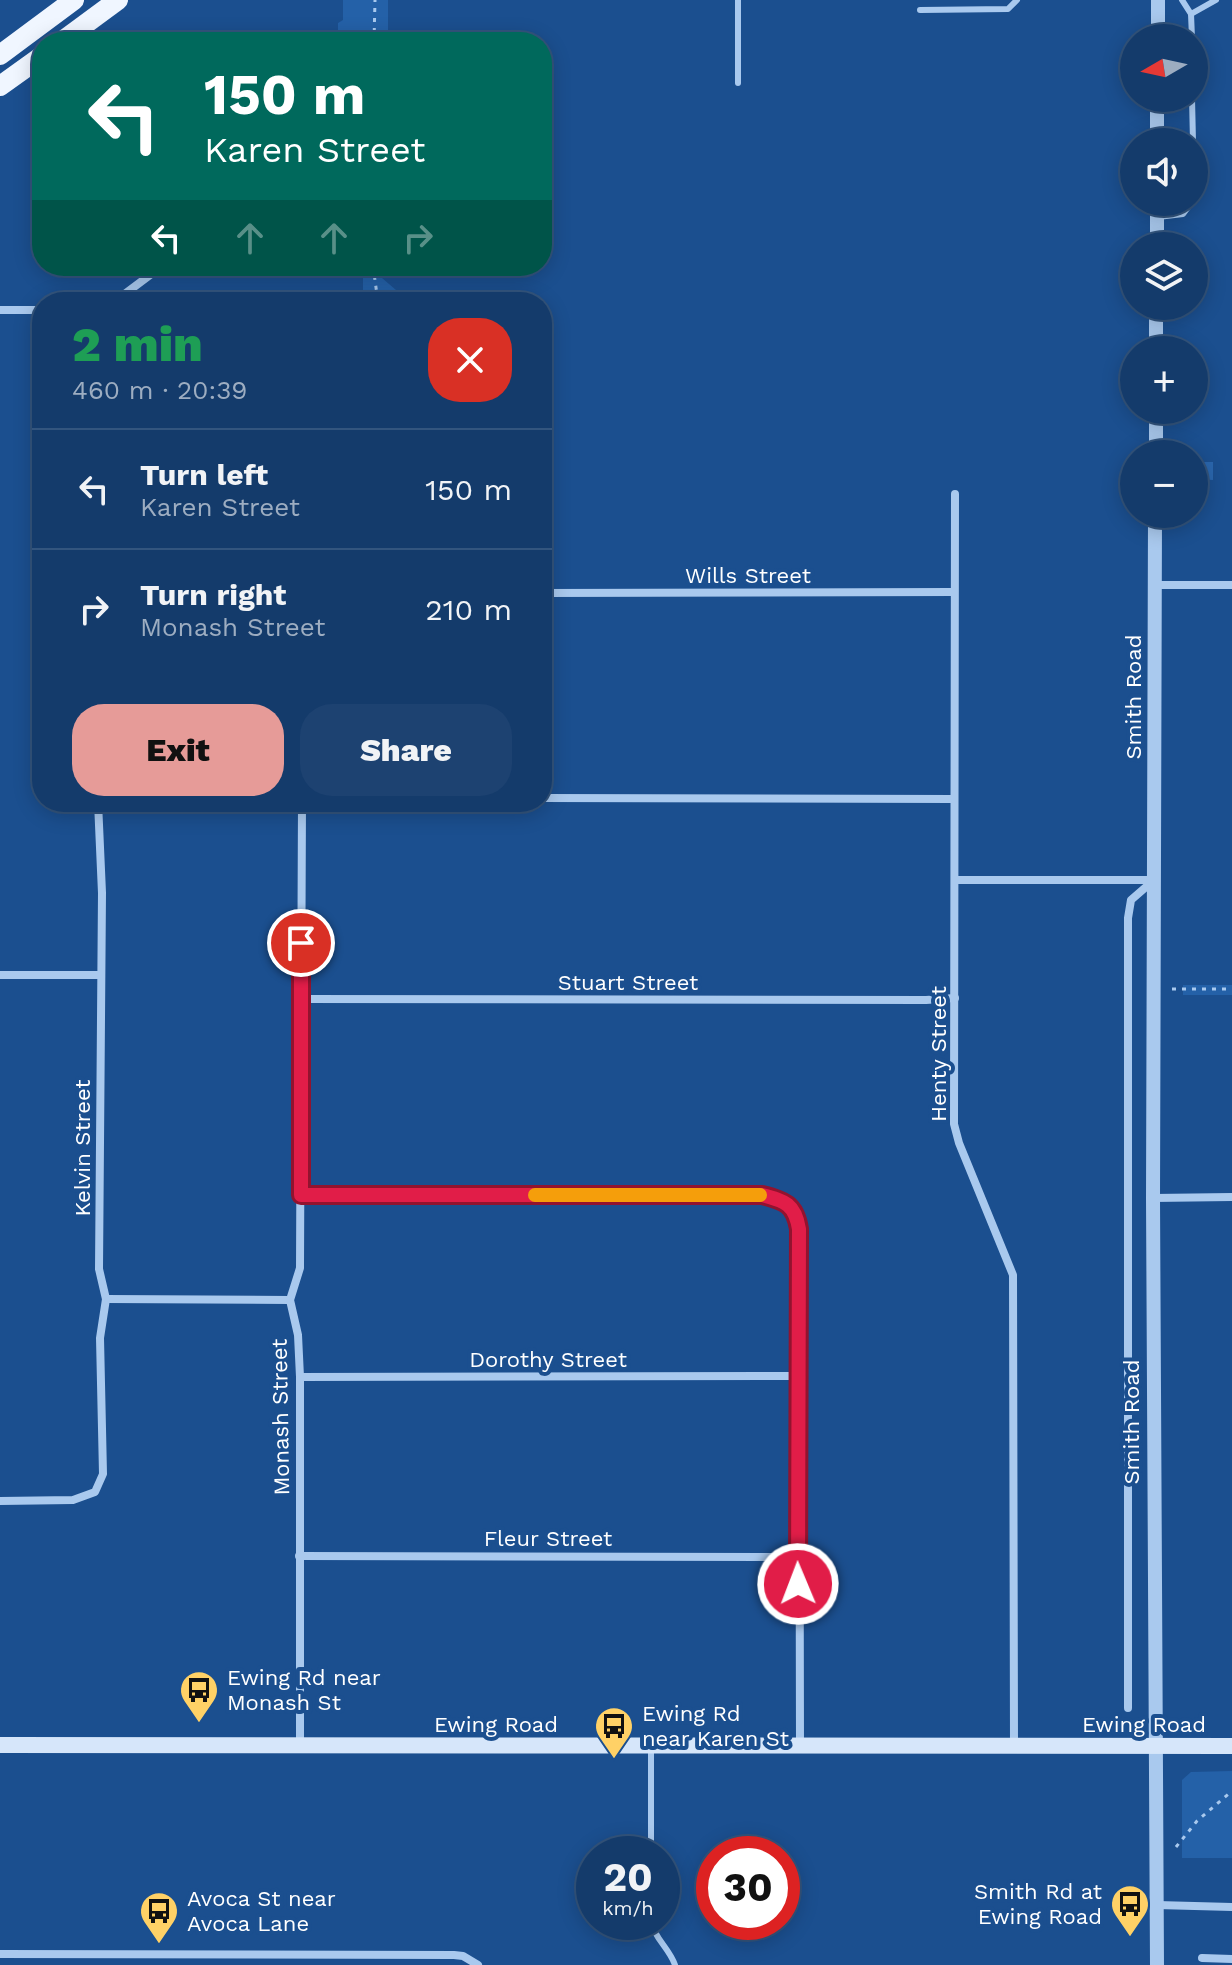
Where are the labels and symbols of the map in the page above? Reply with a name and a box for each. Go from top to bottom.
north arrow [1120,24,1208,112]
street label: Wills Street [685,563,811,588]
street label: Smith Road [1121,635,1146,759]
pin [267,909,335,977]
street label: Stuart Street [558,970,698,995]
street label: Henty Street [926,986,951,1122]
street label: Kelvin Street [70,1079,95,1217]
street label: Monash Street [267,1338,294,1496]
street label: Dorothy Street [469,1347,627,1372]
street label: Smith Road [1119,1360,1144,1484]
street label: Fleur Street [484,1526,612,1551]
position arrow [756,1542,840,1626]
place label: Ewing Rd near Monash St [227,1665,381,1715]
bus stop icon: Ewing Rd near Monash St [178,1669,220,1724]
place label: Ewing Rd near Karen St [642,1701,789,1751]
bus stop icon: Ewing Rd near Karen St [593,1705,635,1760]
street label: Ewing Road [434,1712,558,1737]
street label: Ewing Road [1082,1712,1206,1737]
speed limit sign: 30 [696,1836,800,1940]
place label: Smith Rd at Ewing Road [974,1879,1102,1929]
bus stop icon: Smith Rd at Ewing Road [1109,1883,1151,1938]
place label: Avoca St near Avoca Lane [187,1886,336,1936]
bus stop icon: Avoca St near Avoca Lane [138,1890,180,1945]

